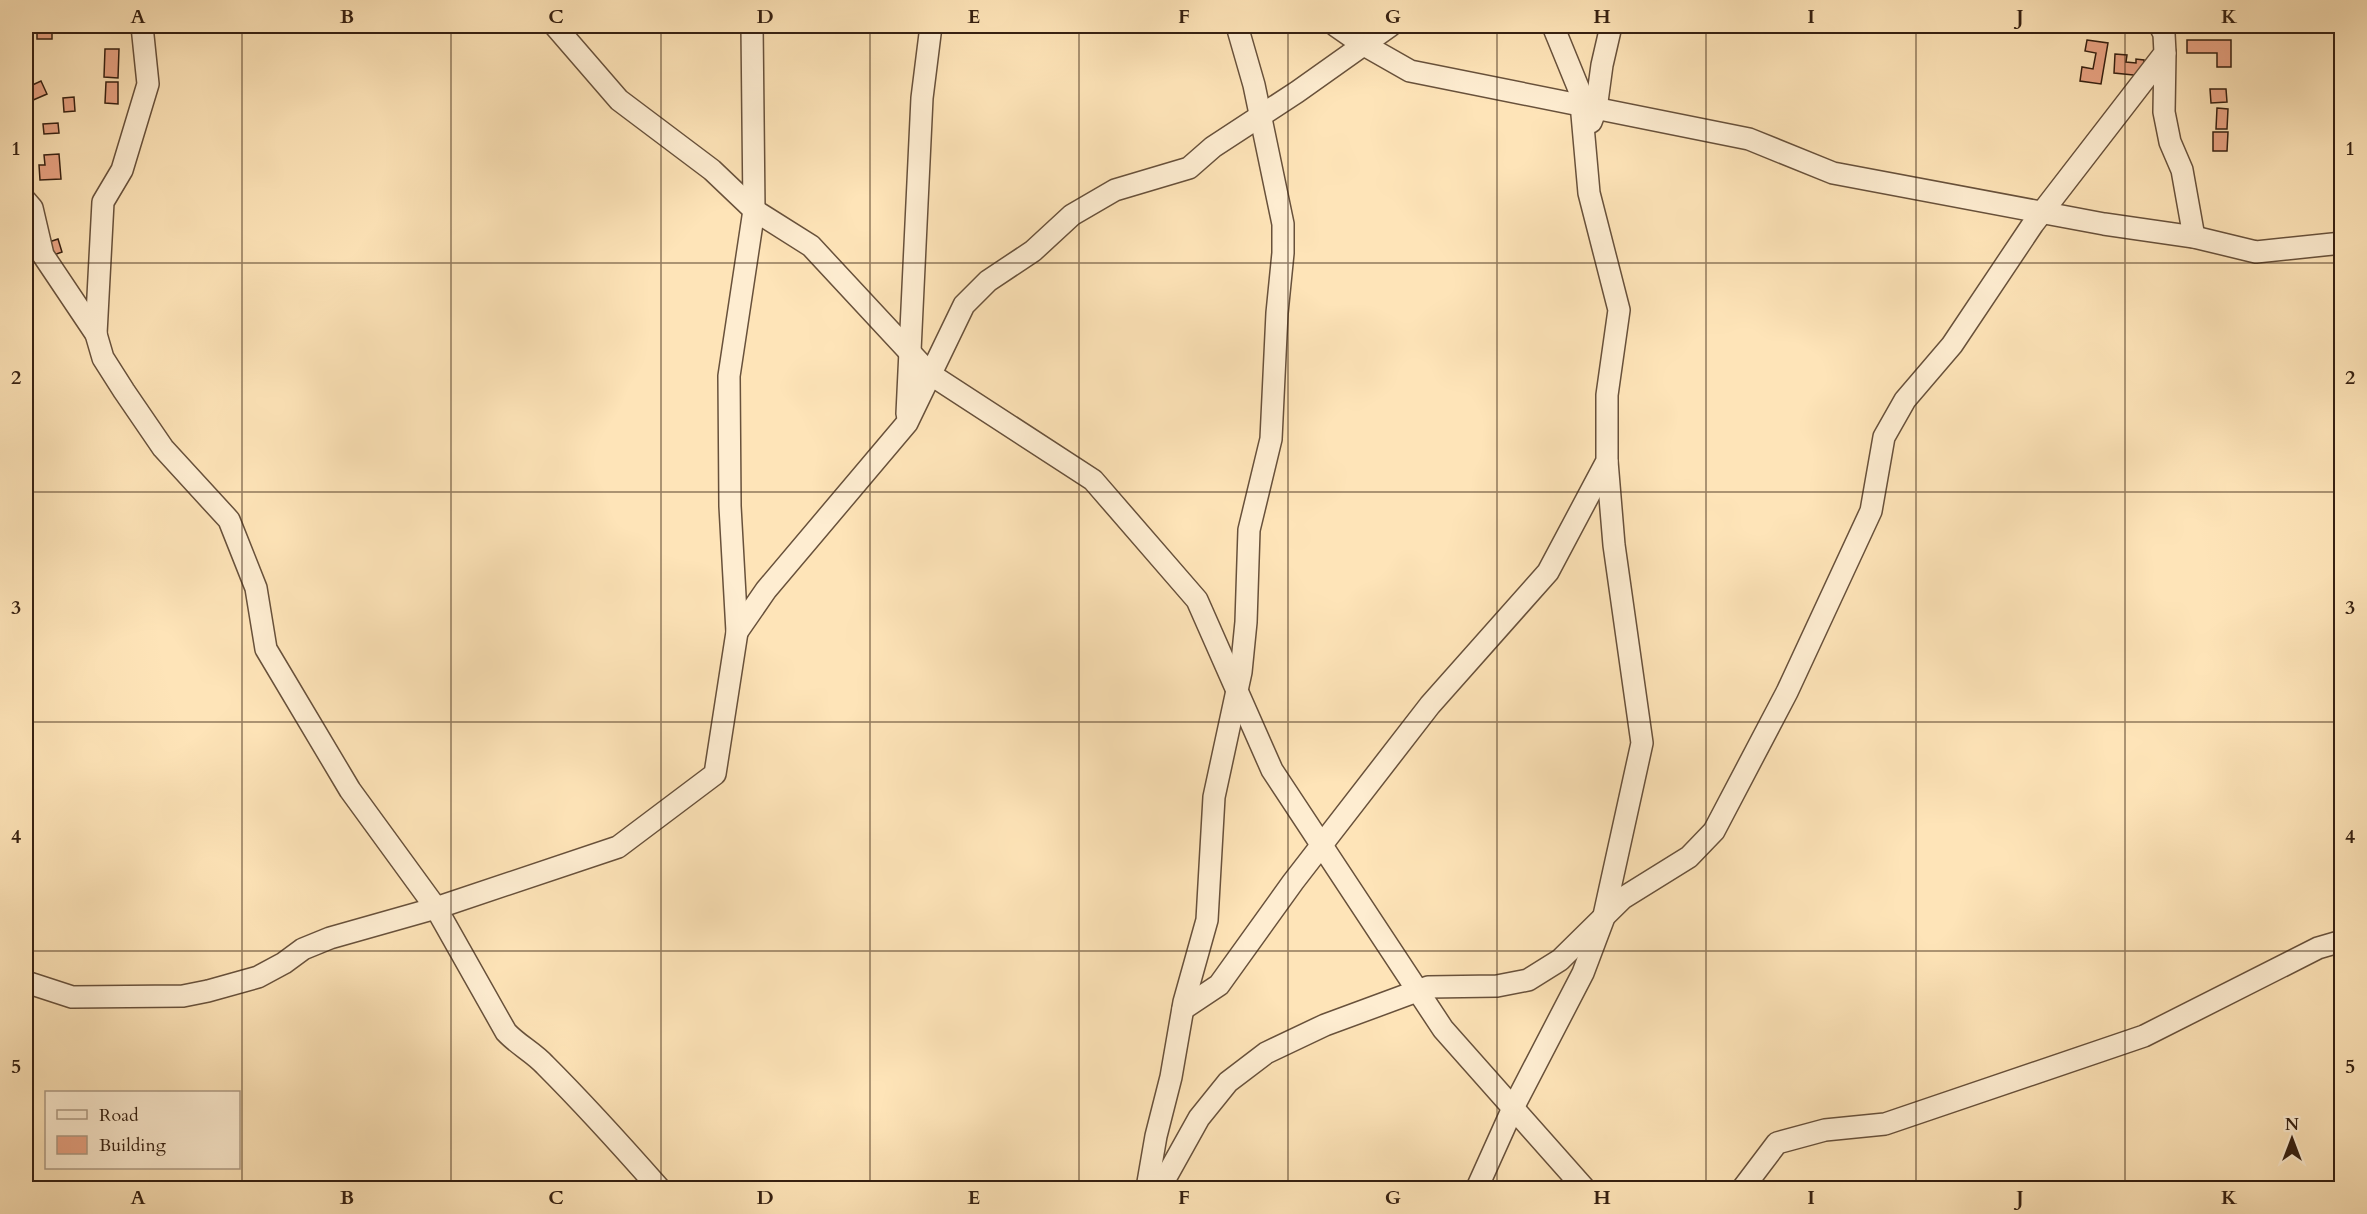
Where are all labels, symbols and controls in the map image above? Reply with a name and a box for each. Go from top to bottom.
text: A [130,3,146,30]
text: B [340,3,354,30]
text: C [548,3,564,30]
text: D [756,3,774,30]
text: E [968,3,980,30]
text: F [1178,3,1190,30]
text: G [1385,3,1401,30]
text: H [1593,3,1611,30]
text: I [1807,3,1815,30]
text: J [2013,3,2024,30]
text: K [2221,3,2238,30]
text: 1 [11,135,21,162]
text: 1 [2345,135,2355,162]
text: 2 [11,364,21,391]
text: 2 [2345,364,2355,391]
text: 3 [11,594,21,621]
text: 3 [2345,594,2355,621]
text: 4 [11,823,21,850]
text: 4 [2345,823,2355,850]
text: 5 [11,1053,21,1080]
text: 5 [2345,1053,2355,1080]
legend [45,1091,240,1169]
text: Road [99,1103,139,1128]
north arrow [2262,1109,2322,1169]
text: N [2285,1114,2299,1136]
text: Building [99,1133,167,1158]
text: A [130,1184,146,1211]
text: B [340,1184,354,1211]
text: C [548,1184,564,1211]
text: D [756,1184,774,1211]
text: E [968,1184,980,1211]
text: F [1178,1184,1190,1211]
text: G [1385,1184,1401,1211]
text: H [1593,1184,1611,1211]
text: I [1807,1184,1815,1211]
text: J [2013,1184,2024,1211]
text: K [2221,1184,2238,1211]

